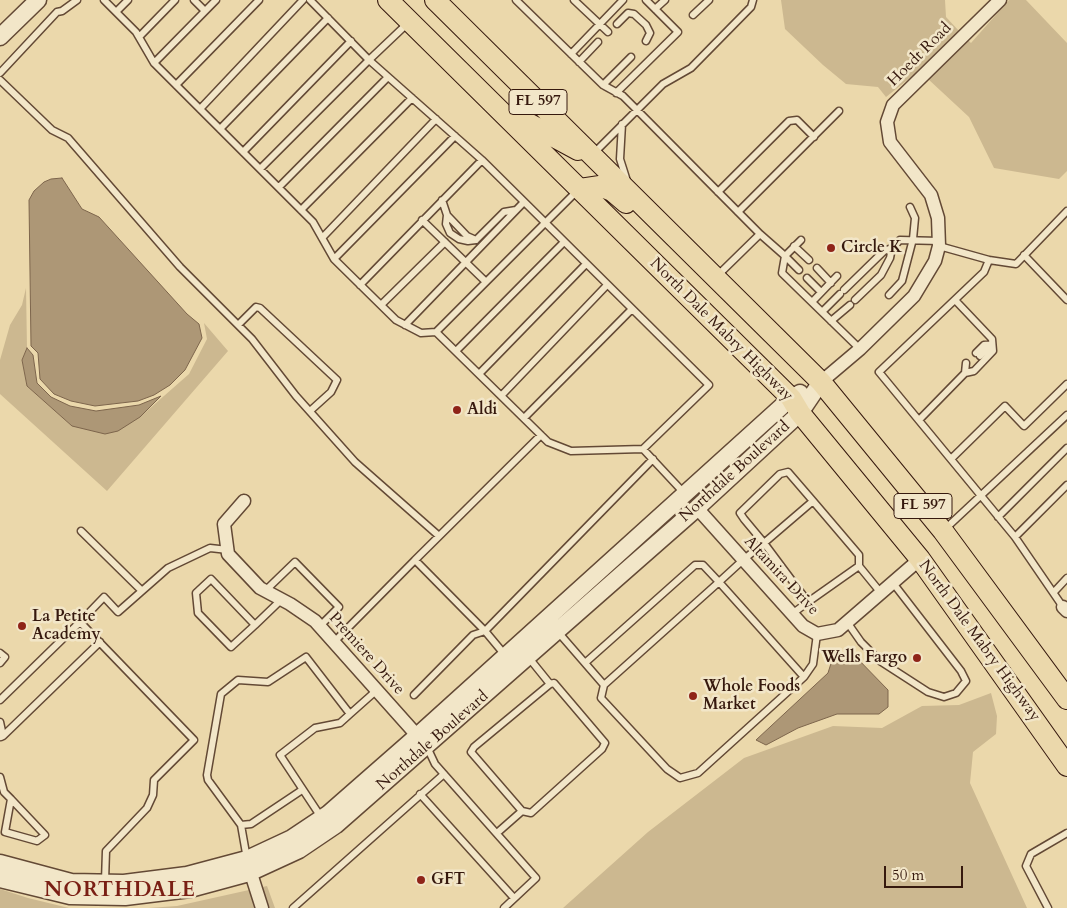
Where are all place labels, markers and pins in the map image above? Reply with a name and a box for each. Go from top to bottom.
place label: Circle K [841,238,902,258]
marker: Circle K [825,242,837,254]
place label: Aldi [467,400,497,420]
marker: Aldi [451,404,463,416]
place label: La Petite Academy [32,607,101,645]
marker: La Petite Academy [16,620,28,632]
place label: Wells Fargo [821,648,907,668]
marker: Wells Fargo [911,652,923,664]
place label: Whole Foods Market [703,677,800,715]
marker: Whole Foods Market [687,690,699,702]
place label: GFT [431,870,465,890]
marker: GFT [415,874,427,886]

